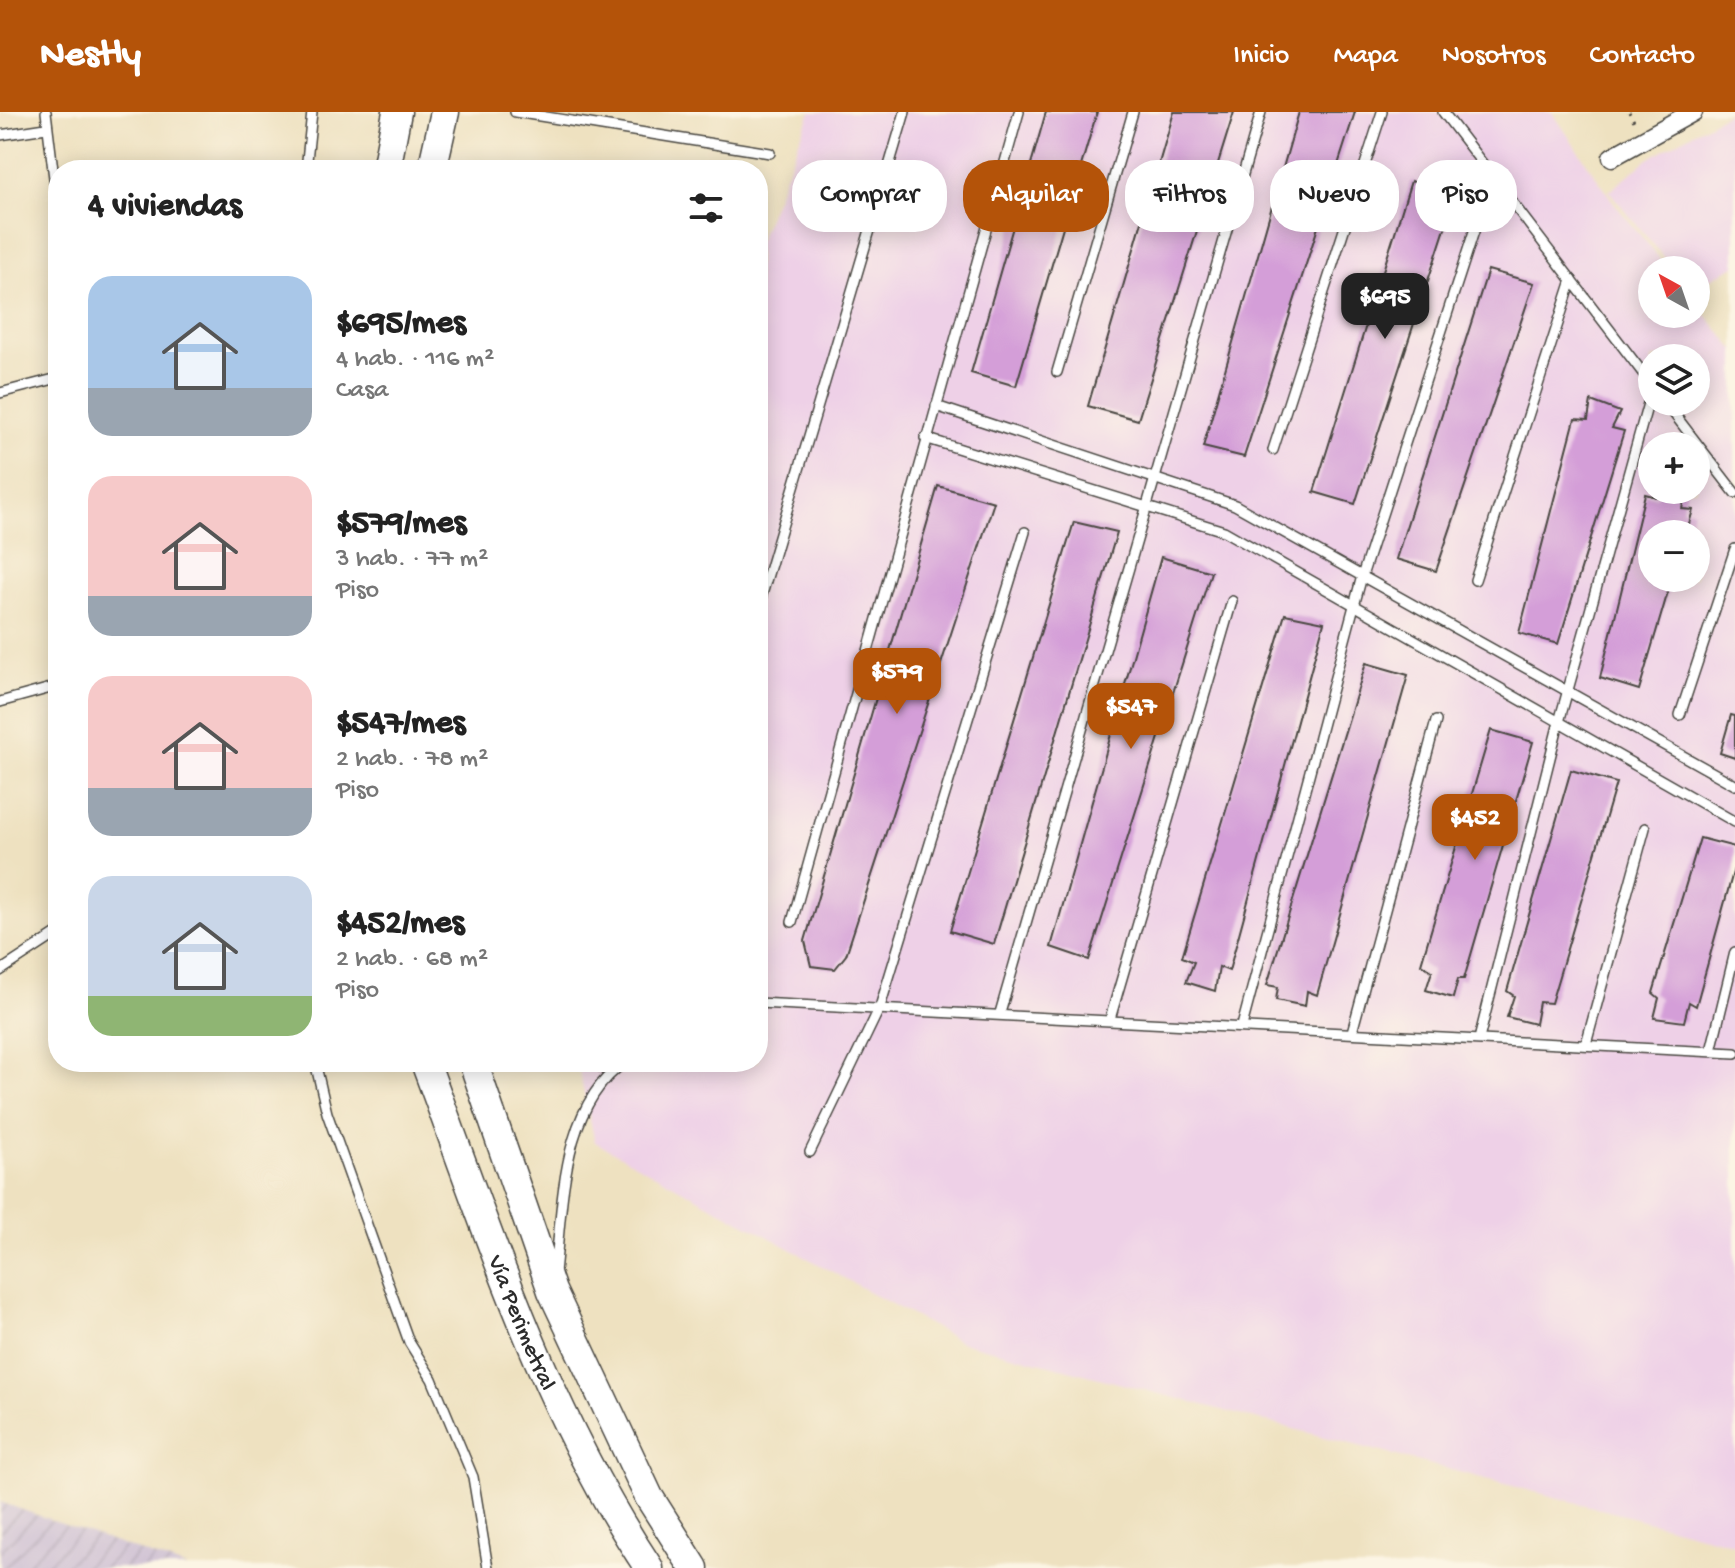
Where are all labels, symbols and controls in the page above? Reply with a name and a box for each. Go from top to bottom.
text: Nestly [40,34,141,78]
text: Inicio [1233,40,1289,73]
text: Mapa [1333,40,1398,73]
text: Nosotros [1442,40,1546,73]
text: Contacto [1590,40,1695,73]
chip: Comprar [792,160,947,232]
chip: Alquilar [963,160,1109,232]
chip: Filtros [1125,160,1254,232]
chip: Nuevo [1270,160,1399,232]
chip: Piso [1415,160,1517,232]
icon: filters [684,186,728,230]
text: 4 viviendas [88,188,242,228]
north arrow [1638,256,1710,328]
map controls [1638,256,1710,592]
pin: $695 [1338,273,1432,341]
text: $695 [1359,283,1411,314]
text: $695/mes [336,305,466,345]
icon: home [152,308,248,404]
button: layers [1638,344,1710,416]
text: 4 hab. · 116 m² [336,345,494,376]
text: Casa [336,376,389,407]
button: + [1638,432,1710,504]
text: $579/mes [336,505,466,545]
icon: home [152,508,248,604]
button: − [1638,520,1710,592]
text: 3 hab. · 77 m² [336,545,488,576]
text: Piso [336,576,379,607]
pin: $579 [850,648,944,716]
text: $579 [871,658,923,689]
pin: $547 [1084,683,1178,751]
text: $547 [1105,693,1157,724]
text: $547/mes [336,705,465,745]
icon: home [152,708,248,804]
text: 2 hab. · 78 m² [336,745,488,776]
text: Piso [336,776,379,807]
pin: $452 [1428,794,1522,862]
text: $452 [1450,804,1500,835]
text: $452/mes [336,905,464,945]
icon: home [152,908,248,1004]
text: 2 hab. · 68 m² [336,945,488,976]
text: Piso [336,976,379,1007]
street label: Vía Perimetral [479,1251,561,1396]

